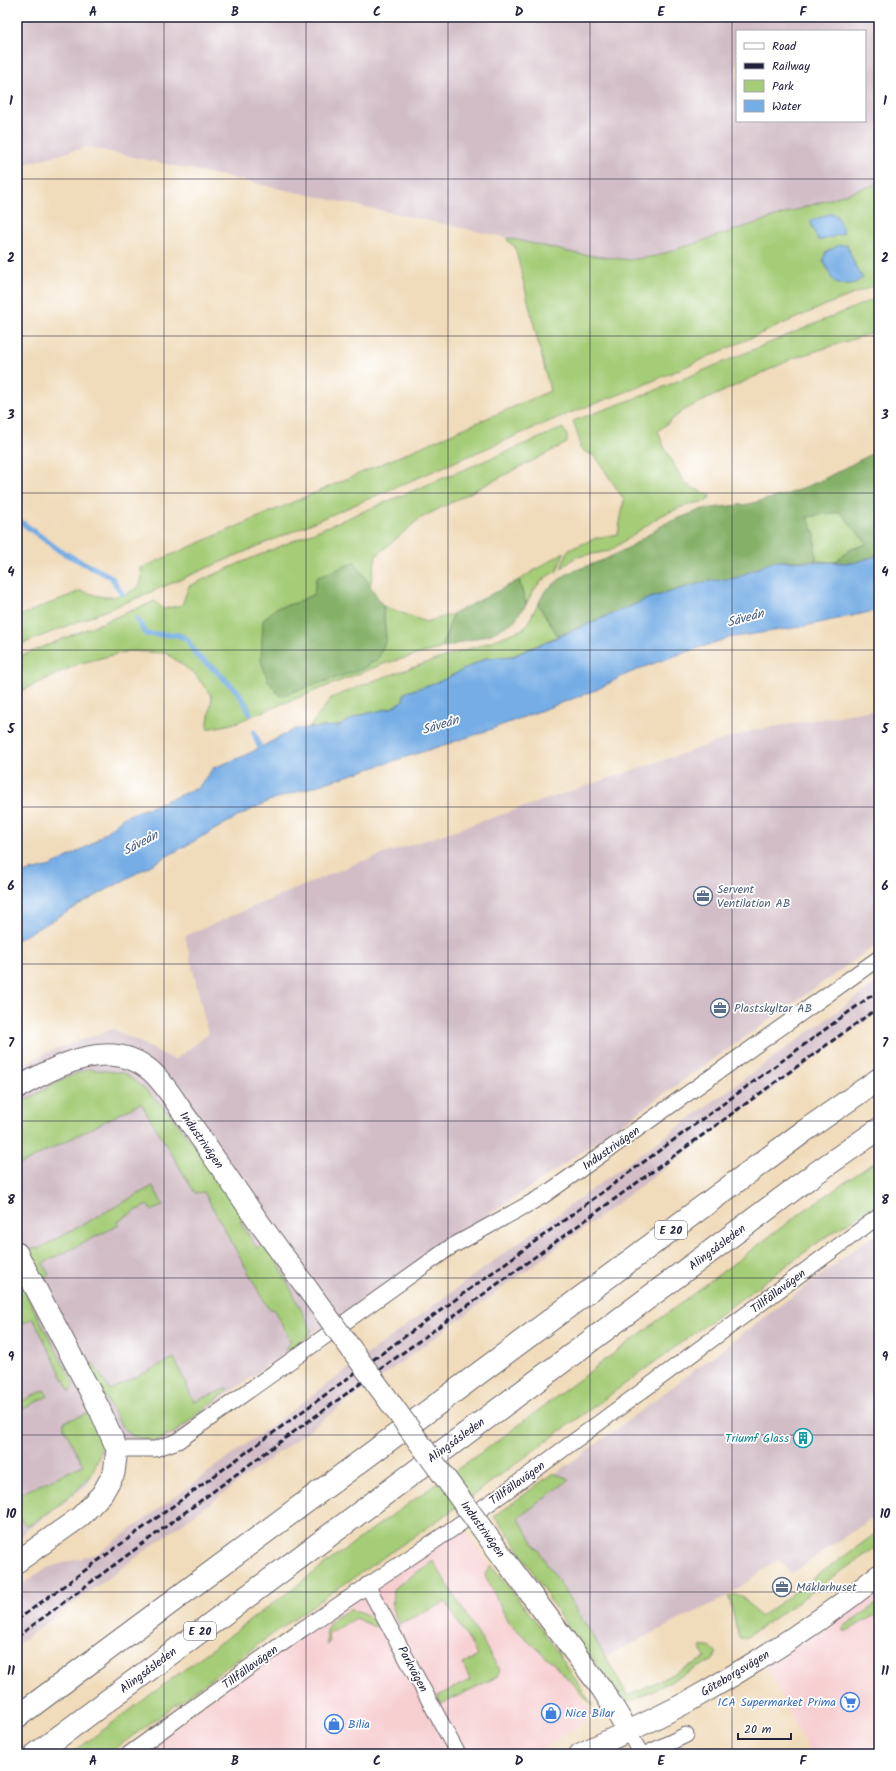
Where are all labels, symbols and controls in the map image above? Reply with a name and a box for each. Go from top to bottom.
text: A [89,2,97,23]
text: B [231,2,239,23]
text: C [373,2,381,23]
text: D [515,2,524,23]
text: E [657,2,665,23]
text: F [799,2,807,23]
legend [736,30,866,122]
text: Road [772,37,797,56]
text: Railway [772,57,810,76]
text: Park [772,77,794,96]
text: 1 [9,91,13,112]
text: 1 [883,91,887,112]
text: Water [772,97,802,116]
text: 2 [7,248,15,269]
text: 2 [881,248,889,269]
text: 3 [6,405,15,426]
text: 3 [880,405,889,426]
text: 4 [7,562,15,583]
text: 4 [881,562,889,583]
water label: Säveån [725,603,767,633]
water label: Säveån [419,710,462,741]
text: 5 [7,719,16,740]
text: 5 [881,719,890,740]
water label: Säveån [119,825,163,861]
text: 6 [7,876,15,897]
text: 6 [881,876,889,897]
place label: Servent Ventilation AB [717,880,790,913]
office icon: Servent Ventilation AB [692,885,714,907]
office icon: Plastskyltar AB [709,997,731,1019]
place label: Plastskyltar AB [734,999,812,1018]
text: 7 [8,1033,15,1054]
text: 7 [882,1033,889,1054]
street label: Industrivägen [175,1108,228,1173]
street label: Industrivägen [579,1122,644,1175]
text: 8 [7,1190,15,1211]
text: 8 [881,1190,889,1211]
street label: Alingsåsleden [685,1220,750,1275]
road number: E 20 [655,1221,687,1239]
street label: Tillfällavägen [747,1264,810,1319]
text: 9 [8,1347,15,1368]
text: 9 [882,1347,889,1368]
street label: Alingsåsleden [424,1413,489,1468]
building icon: Triumf Glass [792,1427,814,1449]
place label: Triumf Glass [725,1429,789,1448]
street label: Tillfällavägen [485,1457,549,1510]
street label: Industrivägen [455,1497,510,1562]
text: 10 [6,1504,17,1525]
text: 10 [880,1504,891,1525]
office icon: Mäklarhuset [771,1576,793,1598]
place label: Mäklarhuset [796,1578,857,1597]
road number: E 20 [184,1622,216,1640]
street label: Tillfällavägen [218,1641,282,1694]
street label: Alingsåsleden [116,1643,181,1698]
street label: Parkvägen [392,1643,433,1696]
street label: Göteborgsvägen [697,1645,773,1702]
text: 11 [7,1661,15,1682]
text: 11 [881,1661,889,1682]
supermarket icon: ICA Supermarket Prima [839,1691,861,1713]
place label: ICA Supermarket Prima [718,1693,836,1712]
shop icon: Nice Bilar [540,1702,562,1724]
place label: Nice Bilar [565,1704,616,1723]
shop icon: Bilia [323,1713,345,1735]
place label: Bilia [348,1715,370,1734]
scale bar [738,1715,791,1741]
text: 20 m [744,1720,772,1739]
text: A [89,1751,97,1771]
text: B [231,1751,239,1771]
text: C [373,1751,381,1771]
text: D [515,1751,524,1771]
text: E [657,1751,665,1771]
text: F [799,1751,807,1771]

